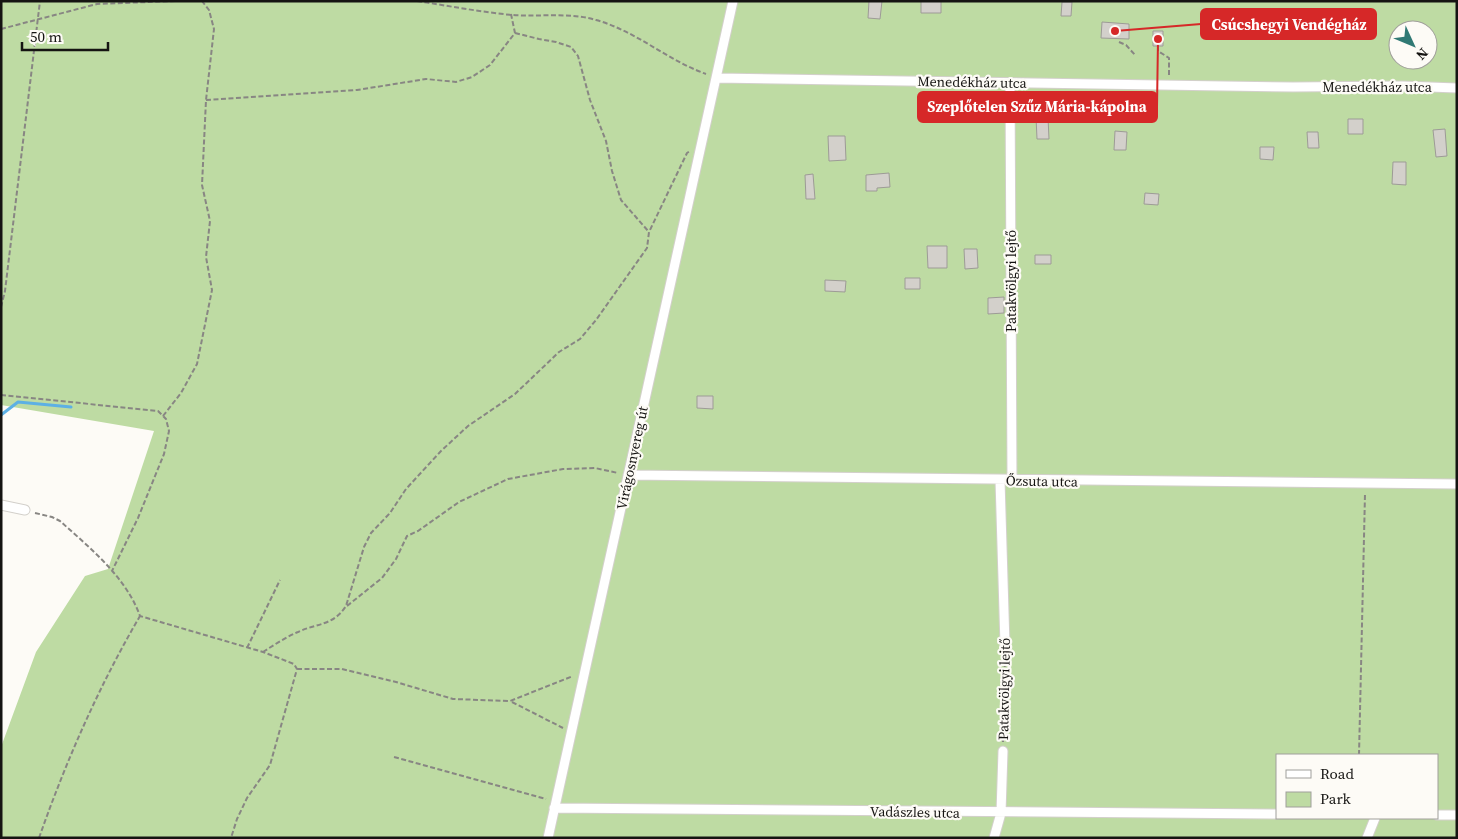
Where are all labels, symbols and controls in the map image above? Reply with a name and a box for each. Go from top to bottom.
callout: Csúcshegyi Vendégház [1201,9,1376,39]
text: Csúcshegyi Vendégház [1211,14,1367,35]
scale bar [22,20,109,52]
north arrow [1388,20,1438,70]
text: 50 m [30,26,62,47]
text: N [1412,43,1433,65]
street label: Menedékház utca [917,71,1028,93]
street label: Menedékház utca [1322,77,1433,97]
callout: Szeplőtelen Szűz Mária-kápolna [918,92,1157,122]
text: Szeplőtelen Szűz Mária-kápolna [927,96,1148,117]
street label: Patakvölgyi lejtő [1001,229,1021,332]
street label: Virágosnyereg út [611,404,653,511]
street label: Őzsuta utca [1006,470,1079,492]
street label: Patakvölgyi lejtő [993,637,1015,740]
legend [1276,754,1438,819]
text: Road [1320,763,1354,784]
text: Park [1320,788,1352,809]
street label: Vadászles utca [870,801,961,823]

